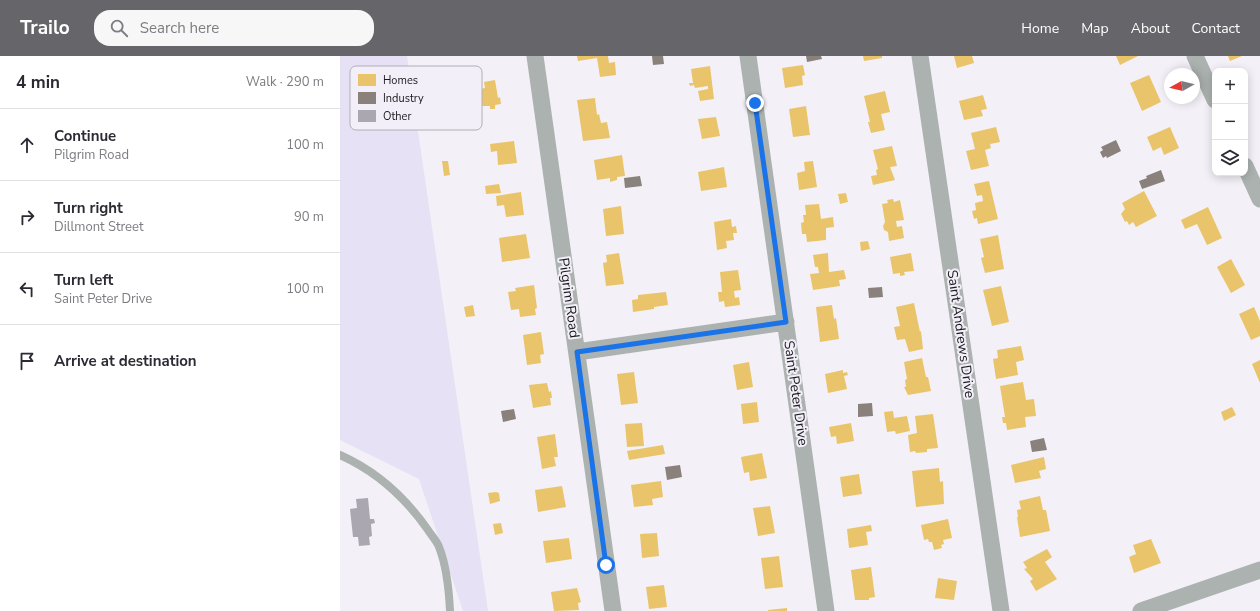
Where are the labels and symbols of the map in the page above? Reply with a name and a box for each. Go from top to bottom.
legend [350,66,482,130]
north arrow [1164,68,1200,104]
text: Homes [383,73,418,88]
text: Industry [383,91,424,106]
route end [746,94,764,112]
text: Other [383,109,411,124]
street label: Pilgrim Road [554,257,584,339]
street label: Saint Andrews Drive [943,269,979,399]
street label: Saint Peter Drive [779,339,813,447]
route start [597,556,615,574]

